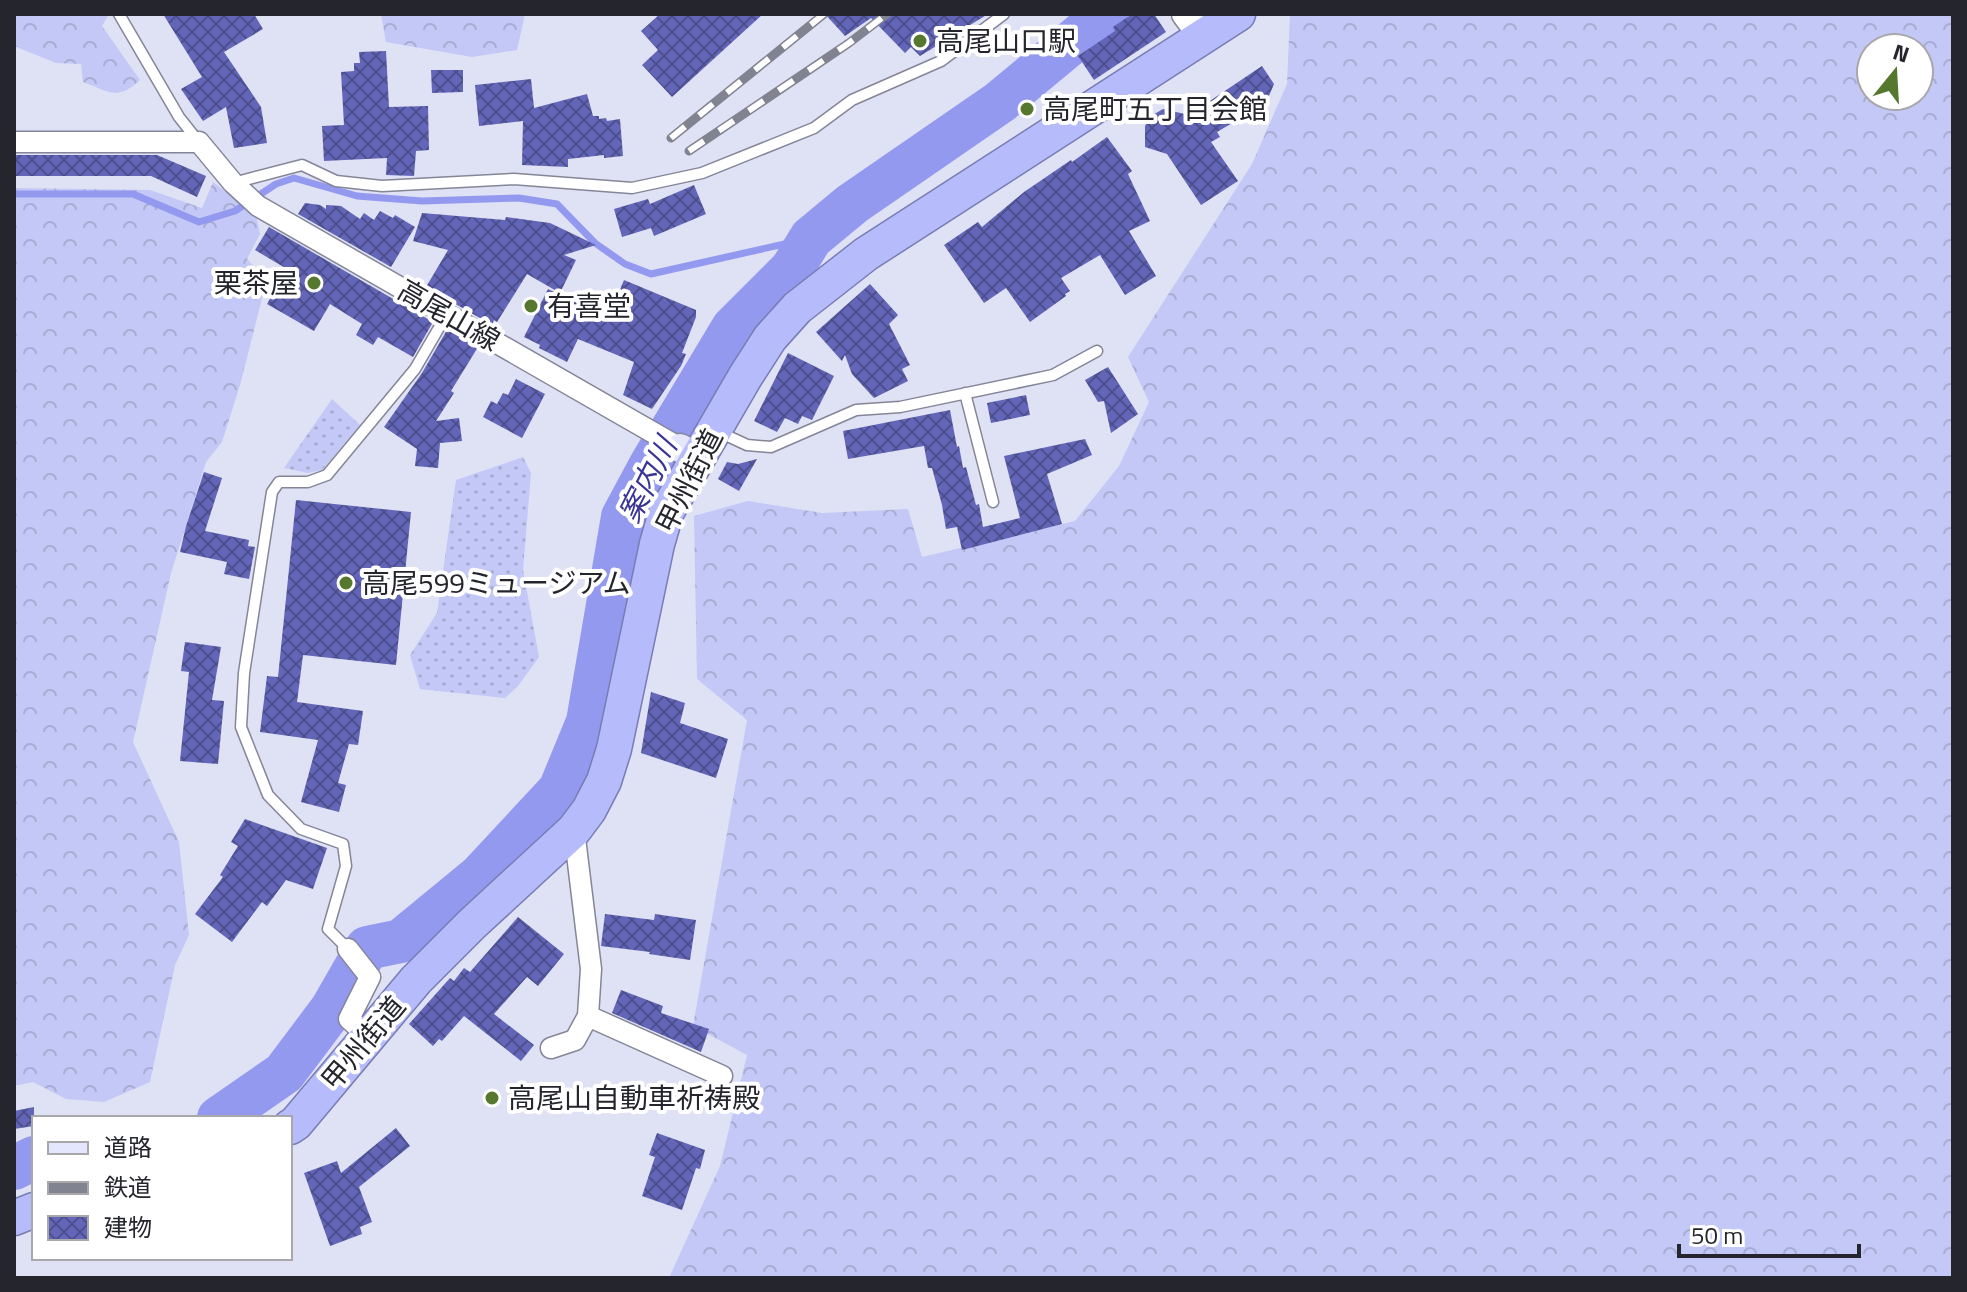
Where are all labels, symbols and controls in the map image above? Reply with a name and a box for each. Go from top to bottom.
place label: 高尾山口駅 [936,19,1076,62]
marker: 高尾山口駅 [911,32,929,50]
north arrow [1855,32,1935,112]
text: N [1889,34,1914,72]
place label: 高尾町五丁目会館 [1043,87,1267,130]
marker: 高尾町五丁目会館 [1018,100,1036,118]
place label: 栗茶屋 [214,261,298,304]
street label: 高尾山線 [390,268,509,361]
marker: 栗茶屋 [305,274,323,292]
place label: 有喜堂 [547,284,631,327]
marker: 有喜堂 [522,297,540,315]
street label: 甲州街道 [644,421,733,540]
water label: 案内川 [606,426,689,530]
place label: 高尾599ミュージアム [362,561,631,604]
marker: 高尾599ミュージアム [337,574,355,592]
street label: 甲州街道 [310,986,415,1099]
place label: 高尾山自動車祈祷殿 [508,1076,760,1119]
marker: 高尾山自動車祈祷殿 [483,1089,501,1107]
legend [32,1116,292,1260]
text: 道路 [104,1129,152,1165]
text: 鉄道 [104,1169,152,1205]
scale bar [1679,1208,1859,1258]
text: 建物 [104,1209,152,1245]
text: 50 m [1691,1217,1743,1253]

